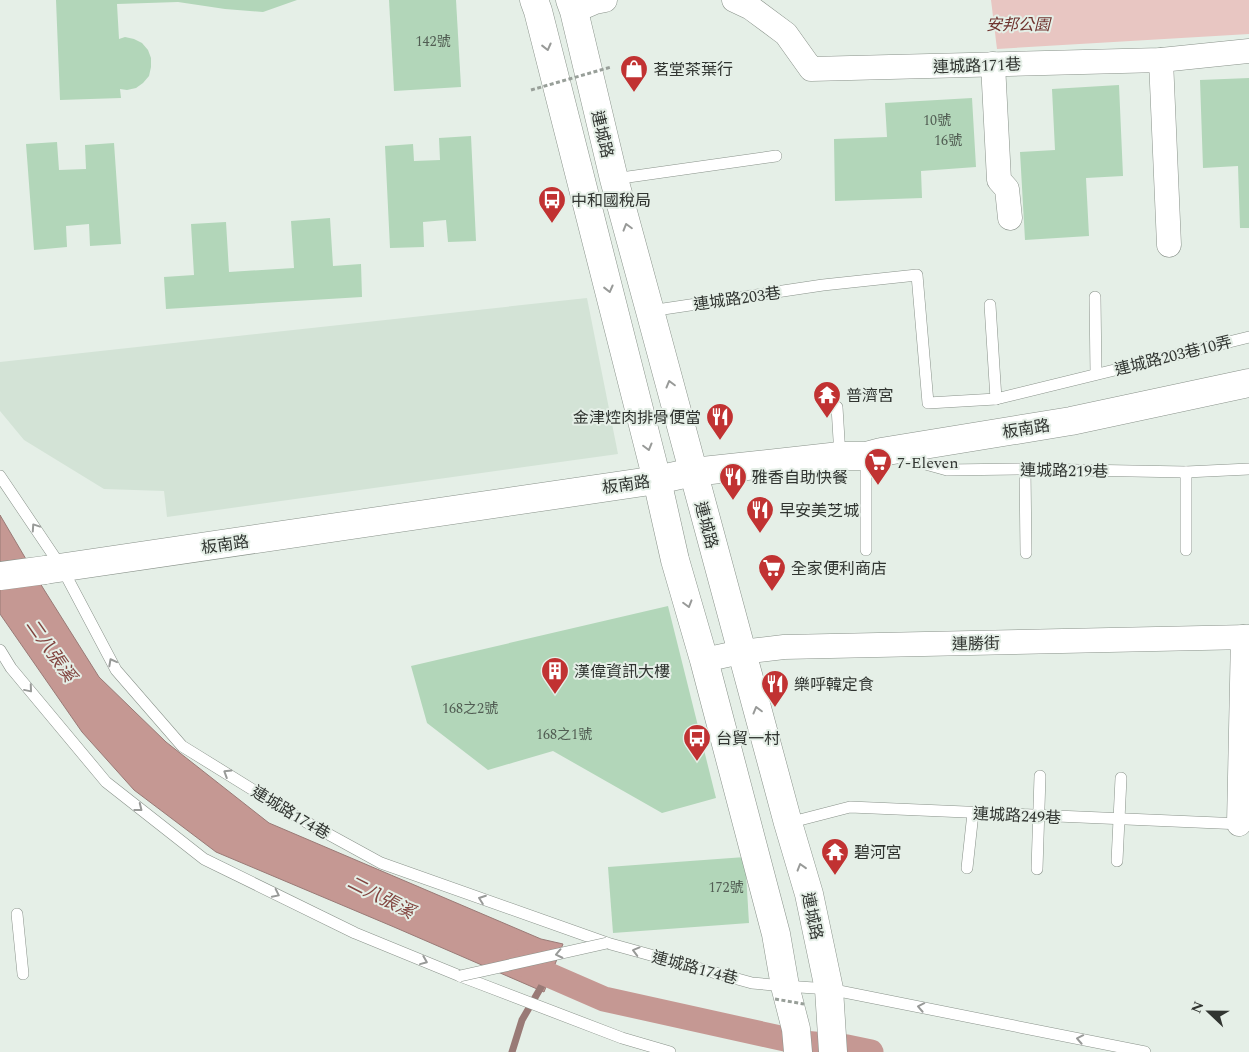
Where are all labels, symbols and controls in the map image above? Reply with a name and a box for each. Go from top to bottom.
park label: 安邦公園 [986,13,1052,37]
house number: 142號 [416,31,451,52]
one-way arrow [542,42,552,50]
street label: 連城路171巷 [933,52,1021,80]
shop icon: 茗堂茶葉行 [619,54,649,93]
place label: 茗堂茶葉行 [653,58,733,82]
street label: 連城路 [585,108,619,160]
house number: 10號 [923,110,951,131]
house number: 16號 [934,130,962,151]
bus stop icon: 中和國稅局 [537,185,567,224]
place label: 中和國稅局 [571,189,651,213]
one-way arrow [622,223,633,232]
street label: 連城路203巷 [692,281,782,317]
one-way arrow [603,285,614,294]
street label: 連城路203巷10弄 [1112,330,1234,382]
one-way arrow [665,380,676,389]
temple icon: 普濟宮 [812,380,842,419]
place label: 普濟宮 [846,384,894,408]
restaurant icon: 金津焢肉排骨便當 [705,402,735,441]
place label: 金津焢肉排骨便當 [573,406,701,430]
street label: 板南路 [1001,413,1052,445]
one-way arrow [642,442,652,450]
supermarket icon: 7-Eleven [863,447,893,486]
place label: 7-Eleven [897,451,959,475]
street label: 連城路219巷 [1020,458,1108,484]
restaurant icon: 雅香自助快餐 [718,462,748,501]
place label: 雅香自助快餐 [752,466,848,490]
street label: 板南路 [601,470,652,500]
restaurant icon: 早安美芝城 [745,495,775,534]
street label: 連城路 [688,499,724,552]
place label: 早安美芝城 [779,499,859,523]
one-way arrow [32,524,41,533]
street label: 板南路 [200,530,251,560]
supermarket icon: 全家便利商店 [757,553,787,592]
place label: 全家便利商店 [791,557,887,581]
one-way arrow [682,600,692,608]
water label: 二八張溪 [19,613,84,690]
street label: 連勝街 [952,632,1000,656]
building icon: 漢偉資訊大樓 [540,656,570,695]
one-way arrow [108,658,118,667]
place label: 漢偉資訊大樓 [574,660,670,684]
restaurant icon: 樂呼韓定食 [760,669,790,708]
place label: 樂呼韓定食 [794,673,874,697]
one-way arrow [23,683,31,692]
house number: 168之2號 [442,698,498,719]
one-way arrow [752,706,763,715]
bus stop icon: 台貿一村 [682,723,712,762]
house number: 168之1號 [536,724,592,745]
place label: 台貿一村 [716,727,780,751]
one-way arrow [224,770,233,780]
street label: 連城路174巷 [247,780,334,846]
one-way arrow [133,802,142,810]
street label: 連城路249巷 [972,802,1062,830]
temple icon: 碧河宮 [820,837,850,876]
place label: 碧河宮 [854,841,902,865]
one-way arrow [797,863,807,871]
water label: 二八張溪 [343,869,422,927]
house number: 172號 [709,877,744,898]
one-way arrow [270,888,279,898]
street label: 連城路 [795,890,829,942]
one-way arrow [478,895,487,905]
street label: 連城路174巷 [649,945,740,991]
one-way arrow [631,946,640,957]
one-way arrow [555,948,564,959]
one-way arrow [419,955,427,965]
north arrow [1184,987,1234,1037]
text: N [1186,998,1209,1017]
one-way arrow [916,1003,925,1013]
one-way arrow [1076,1034,1084,1045]

